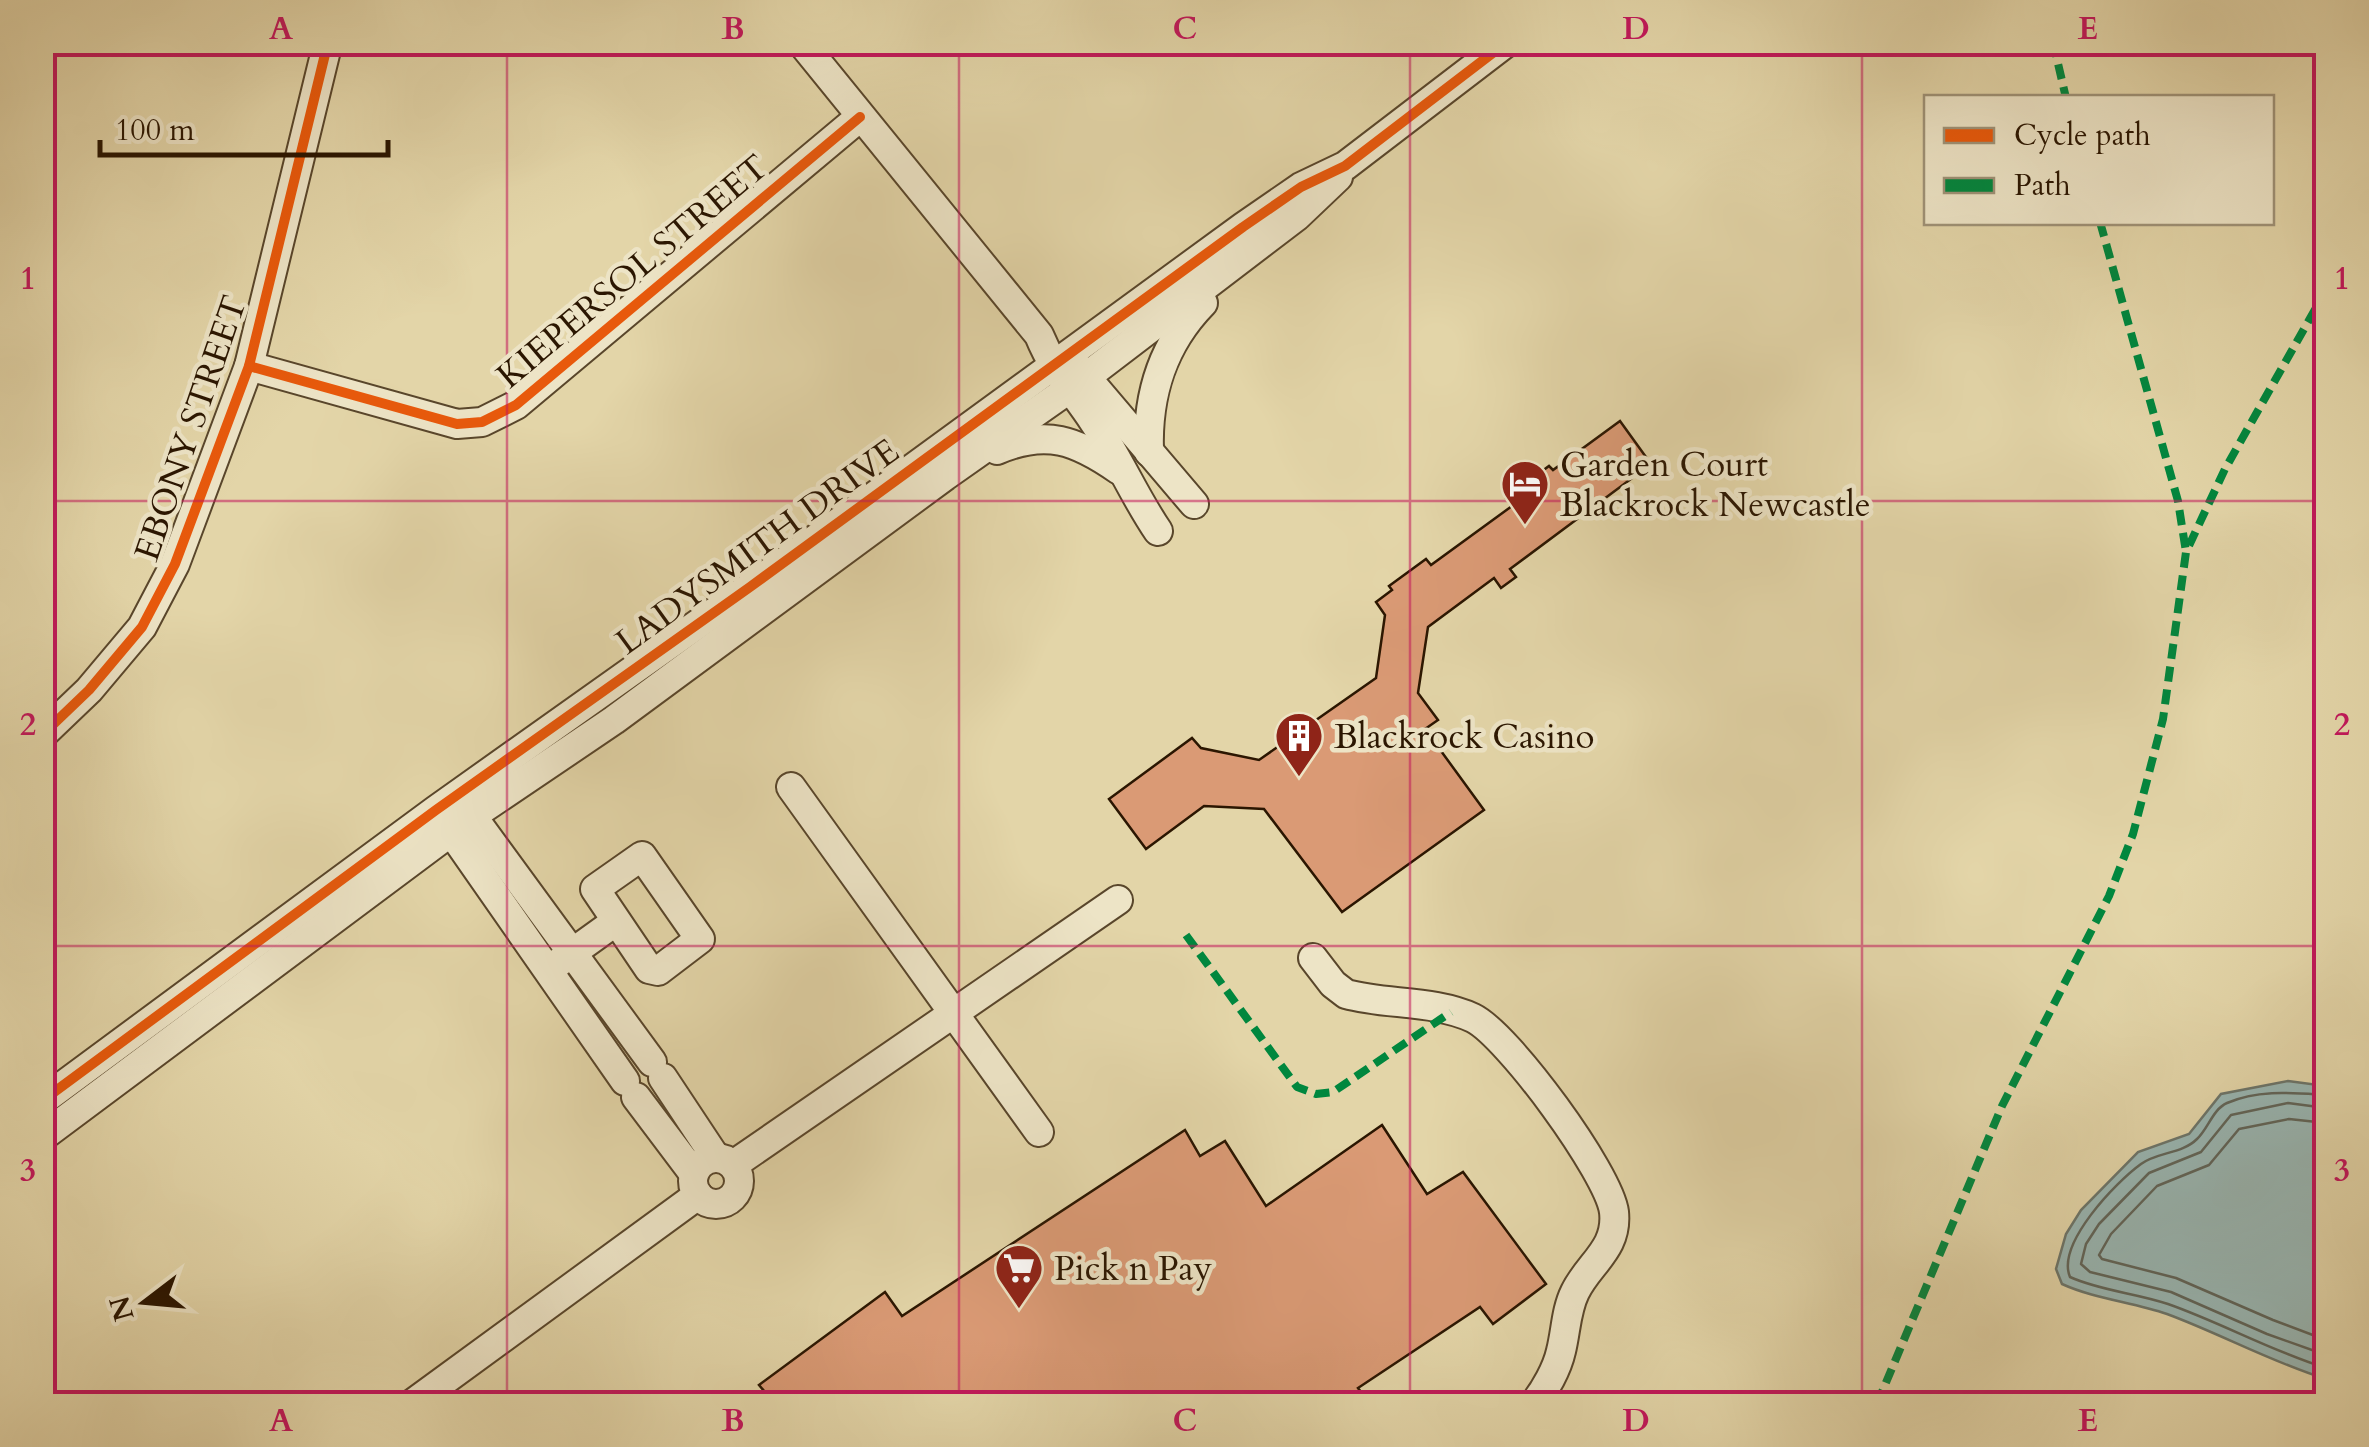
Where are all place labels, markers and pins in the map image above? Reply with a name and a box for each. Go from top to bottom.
place label: Garden Court Blackrock Newcastle [1560,441,1871,529]
hotel icon: Garden Court Blackrock Newcastle [1499,458,1551,526]
building icon: Blackrock Casino [1273,710,1325,778]
place label: Blackrock Casino [1334,713,1595,761]
supermarket icon: Pick n Pay [993,1242,1045,1310]
place label: Pick n Pay [1054,1245,1213,1293]

